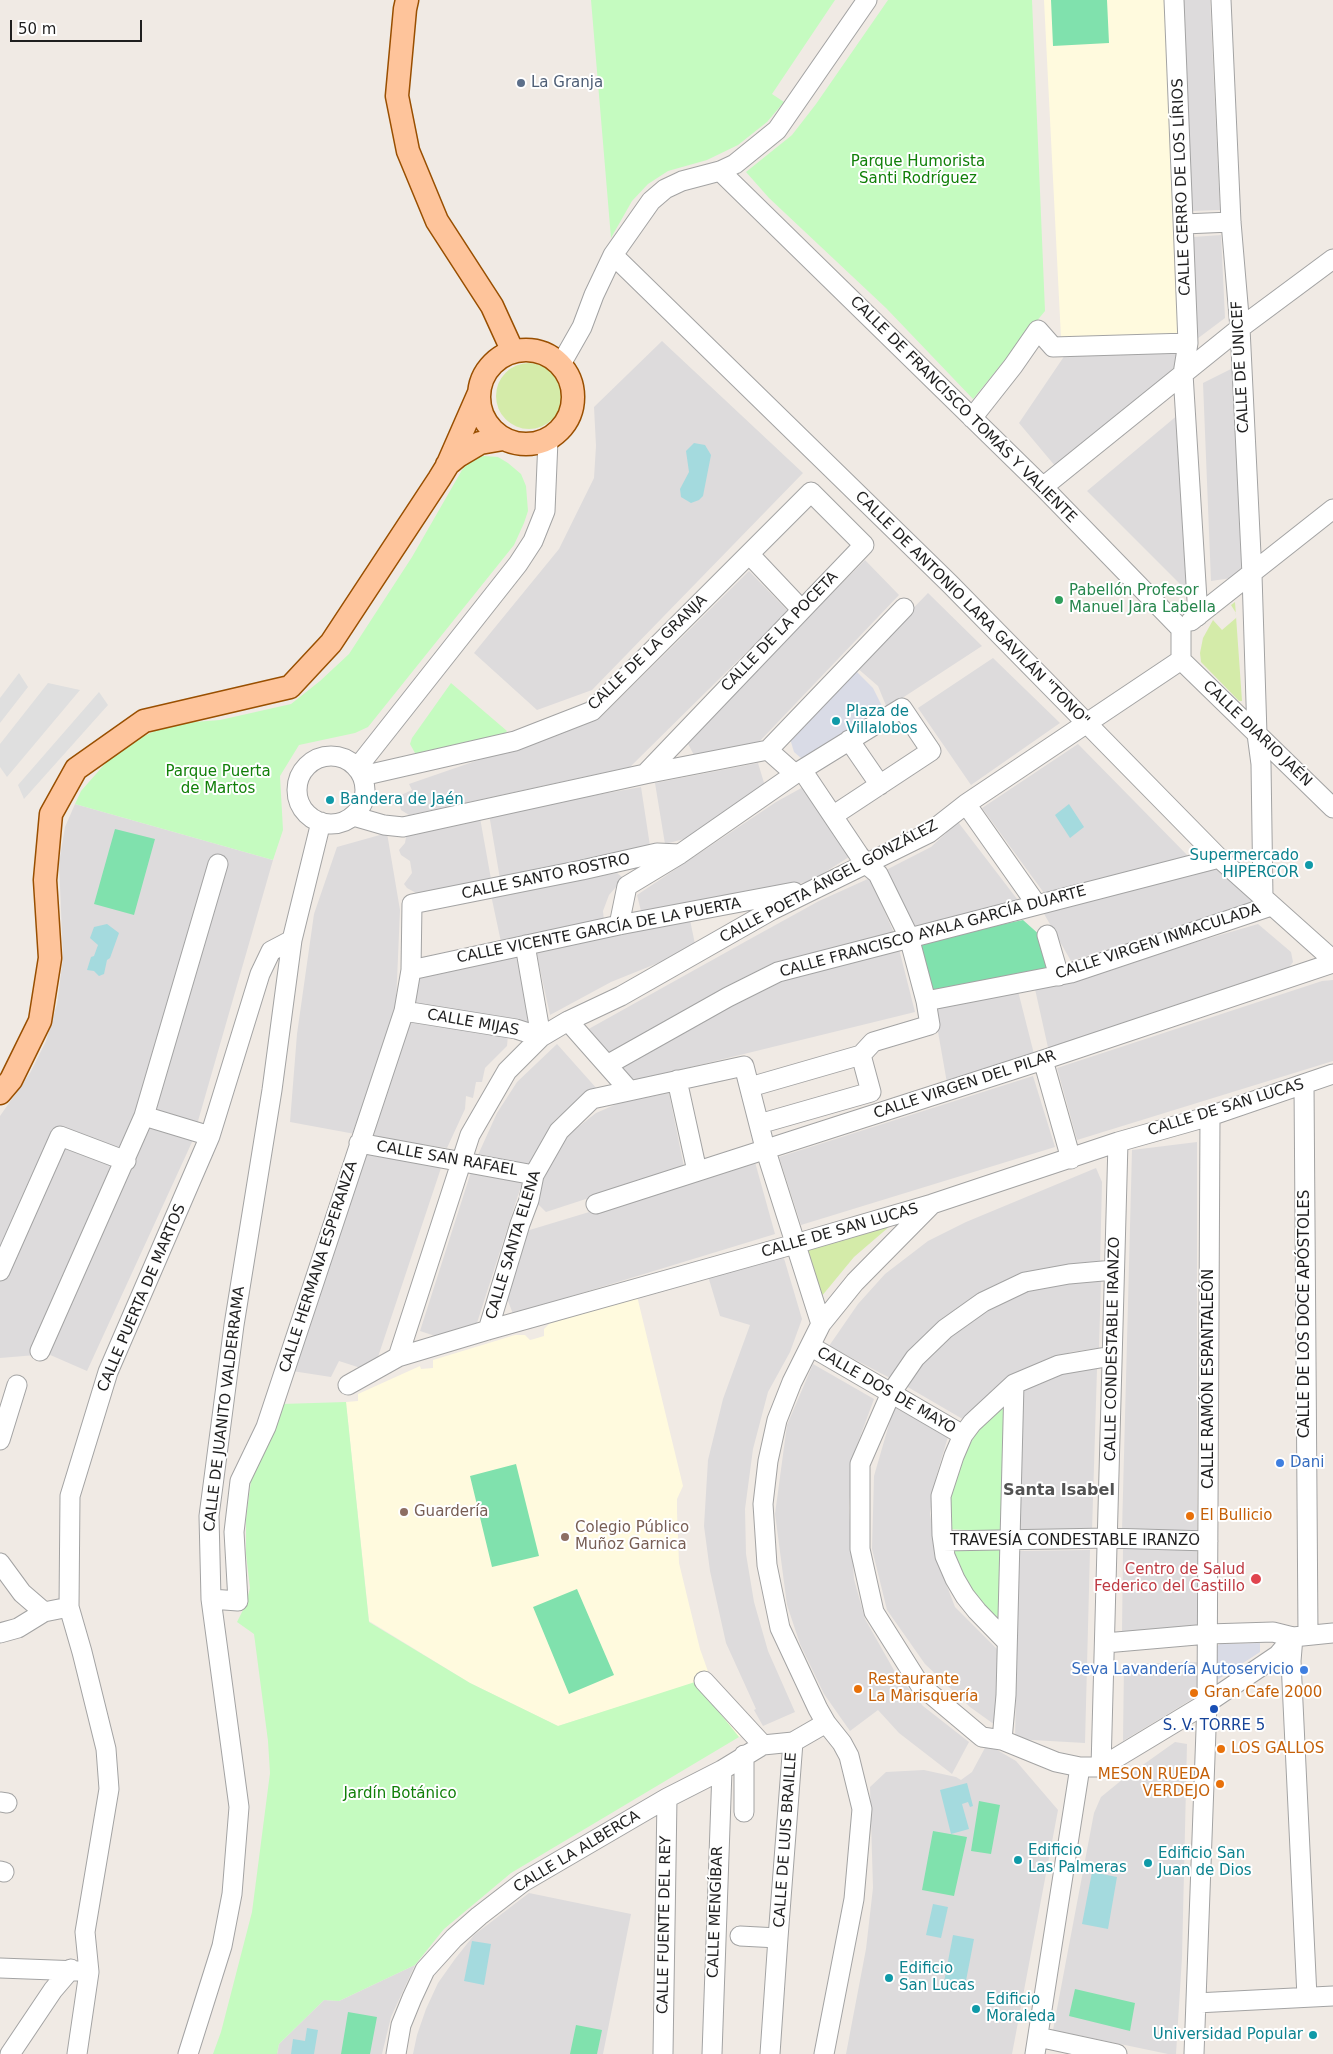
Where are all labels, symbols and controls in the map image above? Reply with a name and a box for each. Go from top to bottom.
scale bar [12,10,145,42]
text: 50 m [18,20,56,38]
place label: La Granja [531,74,603,92]
marker: La Granja [515,77,527,89]
street label: CALLE CERRO DE LOS LÍRIOS [1169,78,1195,296]
park label: Parque Humorista Santi Rodríguez [851,153,985,188]
street label: CALLE DE FRANCISCO TOMÁS Y VALIENTE [846,293,1080,527]
street label: CALLE DE UNICEF [1229,300,1253,434]
street label: CALLE DE ANTONIO LARA GAVILÁN "TONO" [851,488,1093,730]
street label: CALLE DE LA POCETA [718,568,842,696]
place label: Pabellón Profesor Manuel Jara Labella [1069,582,1216,617]
street label: CALLE DE LA GRANJA [585,591,711,715]
marker: Pabellón Profesor Manuel Jara Labella [1053,594,1065,606]
street label: CALLE DIARIO JAÉN [1199,677,1315,791]
place label: Plaza de Villalobos [846,703,917,738]
marker: Plaza de Villalobos [830,715,842,727]
park label: Parque Puerta de Martos [165,763,271,798]
place label: Bandera de Jaén [340,791,464,809]
marker: Bandera de Jaén [324,794,336,806]
street label: CALLE POETA ÁNGEL GONZÁLEZ [717,817,941,947]
place label: Supermercado HIPERCOR [1190,847,1299,882]
street label: CALLE SANTO ROSTRO [460,850,632,904]
marker: Supermercado HIPERCOR [1303,859,1315,871]
street label: CALLE FRANCISCO AYALA GARCÍA DUARTE [778,882,1088,982]
street label: CALLE VICENTE GARCÍA DE LA PUERTA [455,895,743,967]
street label: CALLE VIRGEN INMACULADA [1053,900,1263,984]
street label: CALLE MIJAS [426,1006,520,1040]
street label: CALLE VIRGEN DEL PILAR [871,1047,1059,1123]
street label: CALLE DE SAN LUCAS [1146,1076,1306,1140]
street label: CALLE SAN RAFAEL [375,1138,519,1180]
street label: CALLE HERMANA ESPERANZA [276,1159,362,1375]
street label: CALLE SANTA ELENA [483,1168,545,1322]
street label: CALLE DE LOS DOCE APÓSTOLES [1296,1190,1314,1438]
street label: CALLE DE SAN LUCAS [759,1200,921,1262]
street label: CALLE PUERTA DE MARTOS [94,1201,190,1395]
street label: CALLE CONDESTABLE IRANZO [1102,1237,1124,1461]
street label: CALLE RAMÓN ESPANTALEÓN [1200,1269,1218,1489]
street label: CALLE DE JUANITO VALDERRAMA [201,1285,249,1533]
street label: CALLE DOS DE MAYO [813,1344,959,1438]
place label: Dani [1290,1454,1324,1472]
marker: Dani [1274,1457,1286,1469]
district label: Santa Isabel [1003,1481,1115,1501]
place label: Guardería [414,1503,489,1521]
marker: Guardería [398,1506,410,1518]
place label: El Bullicio [1200,1507,1272,1525]
marker: El Bullicio [1184,1510,1196,1522]
place label: Colegio Público Muñoz Garnica [575,1519,689,1554]
marker: Colegio Público Muñoz Garnica [559,1531,571,1543]
street label: TRAVESÍA CONDESTABLE IRANZO [950,1532,1200,1550]
place label: Centro de Salud Federico del Castillo [1094,1561,1245,1596]
marker: Centro de Salud Federico del Castillo [1249,1572,1263,1586]
place label: Seva Lavandería Autoservicio [1072,1661,1294,1679]
marker: Seva Lavandería Autoservicio [1298,1664,1310,1676]
place label: Restaurante La Marisquería [868,1671,978,1706]
marker: Restaurante La Marisquería [852,1683,864,1695]
place label: Gran Cafe 2000 [1204,1684,1322,1702]
marker: Gran Cafe 2000 [1188,1687,1200,1699]
marker: S. V. TORRE 5 [1208,1703,1220,1715]
place label: S. V. TORRE 5 [1163,1717,1265,1735]
place label: LOS GALLOS [1231,1740,1324,1758]
marker: LOS GALLOS [1215,1743,1227,1755]
street label: CALLE DE LUIS BRAILLE [771,1752,801,1928]
place label: MESON RUEDA VERDEJO [1098,1766,1210,1801]
marker: MESON RUEDA VERDEJO [1214,1778,1226,1790]
park label: Jardín Botánico [343,1785,457,1803]
street label: CALLE LA ALBERCA [511,1807,643,1897]
street label: CALLE FUENTE DEL REY [654,1836,676,2014]
place label: Edificio Las Palmeras [1028,1842,1127,1877]
place label: Edificio San Juan de Dios [1158,1845,1252,1880]
street label: CALLE MENGÍBAR [705,1846,727,1978]
marker: Edificio Las Palmeras [1012,1854,1024,1866]
marker: Edificio San Juan de Dios [1142,1857,1154,1869]
place label: Edificio San Lucas [899,1960,975,1995]
marker: Edificio San Lucas [883,1972,895,1984]
place label: Edificio Moraleda [986,1991,1056,2026]
marker: Edificio Moraleda [970,2003,982,2015]
place label: Universidad Popular [1153,2026,1303,2044]
marker: Universidad Popular [1307,2029,1319,2041]

